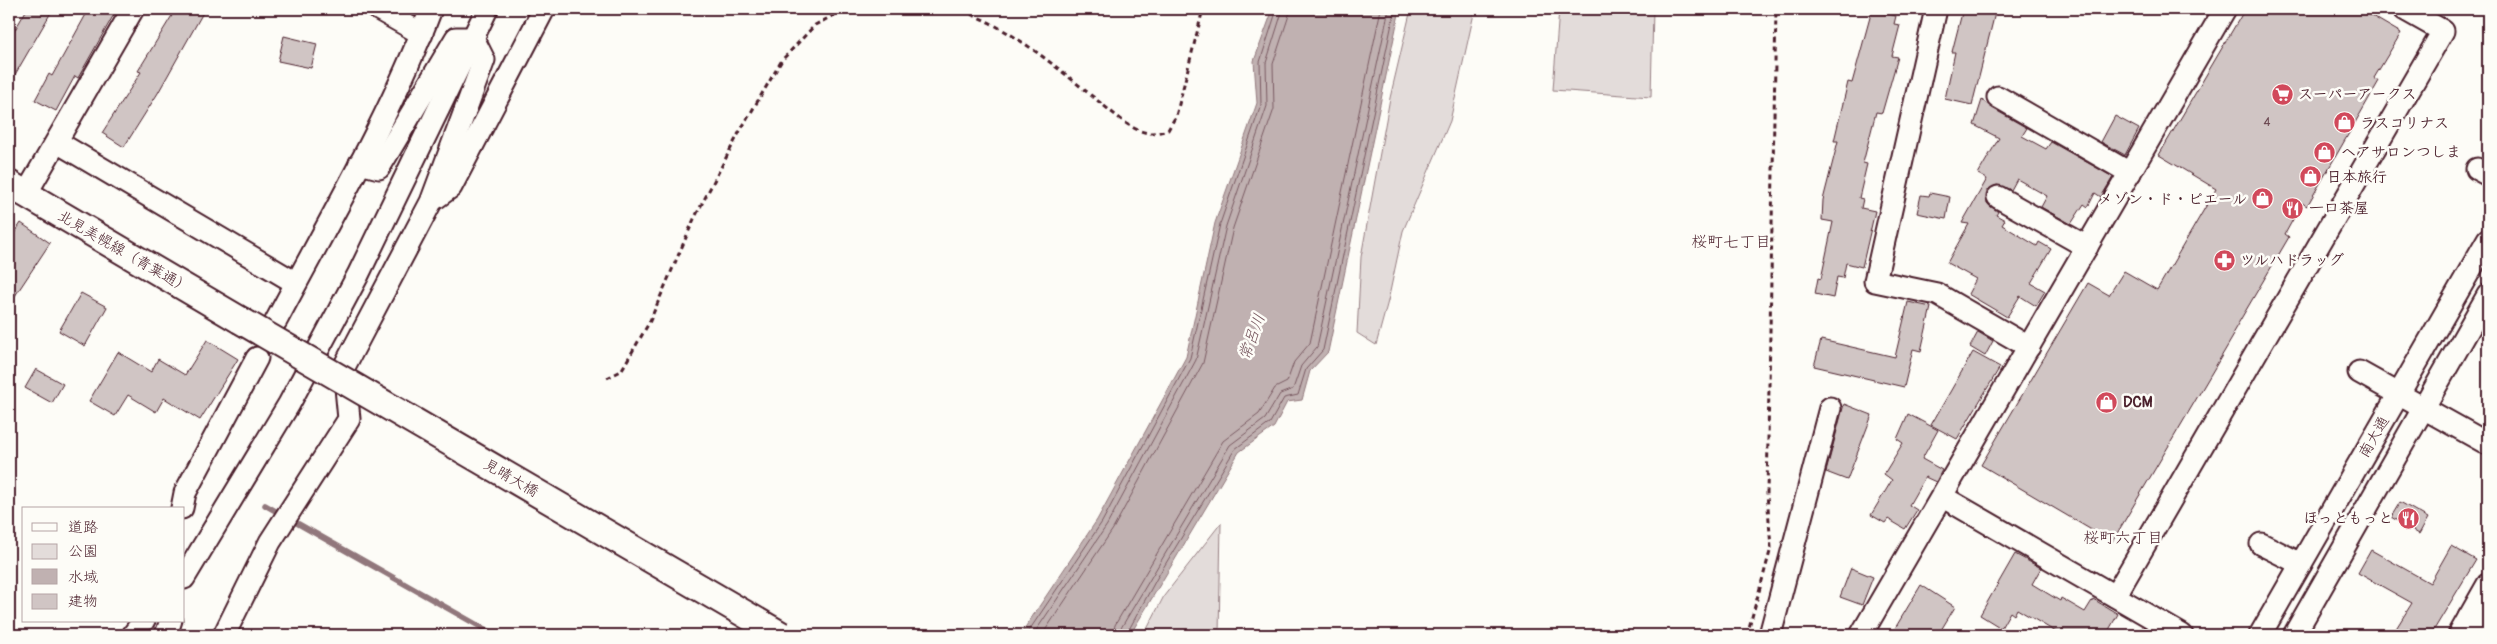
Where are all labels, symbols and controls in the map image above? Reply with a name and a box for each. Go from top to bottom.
supermarket icon: スーパーアークス [2270,82,2294,106]
place label: スーパーアークス [2298,85,2417,104]
shop icon: ラスコリナス [2332,111,2356,135]
place label: ラスコリナス [2360,114,2449,133]
house number: 4 [2264,115,2271,130]
shop icon: ヘアサロンつしま [2313,140,2337,164]
place label: ヘアサロンつしま [2341,143,2461,162]
shop icon: 日本旅行 [2299,165,2323,189]
place label: 日本旅行 [2327,168,2387,187]
shop icon: メゾン・ド・ピエール [2251,187,2275,211]
place label: メゾン・ド・ピエール [2098,190,2247,209]
restaurant icon: 一口茶屋 [2281,196,2305,220]
place label: 一口茶屋 [2309,199,2369,218]
street label: 北見美幌線（青葉通） [54,206,194,298]
district label: 桜町七丁目 [1691,232,1771,252]
pharmacy icon: ツルハドラッグ [2212,248,2236,272]
place label: ツルハドラッグ [2240,251,2344,270]
water label: 常呂川 [1234,311,1270,363]
shop icon: DCM [2095,390,2119,414]
place label: DCM [2123,393,2153,412]
street label: 南大通 [2355,413,2393,461]
street label: 見晴大橋 [480,455,542,501]
restaurant icon: ほっともっと [2397,506,2421,530]
legend [22,507,185,622]
place label: ほっともっと [2303,509,2393,528]
text: 道路 [68,518,98,537]
district label: 桜町六丁目 [2083,528,2163,548]
text: 公園 [68,542,98,561]
text: 水域 [68,568,98,587]
text: 建物 [68,592,98,611]

